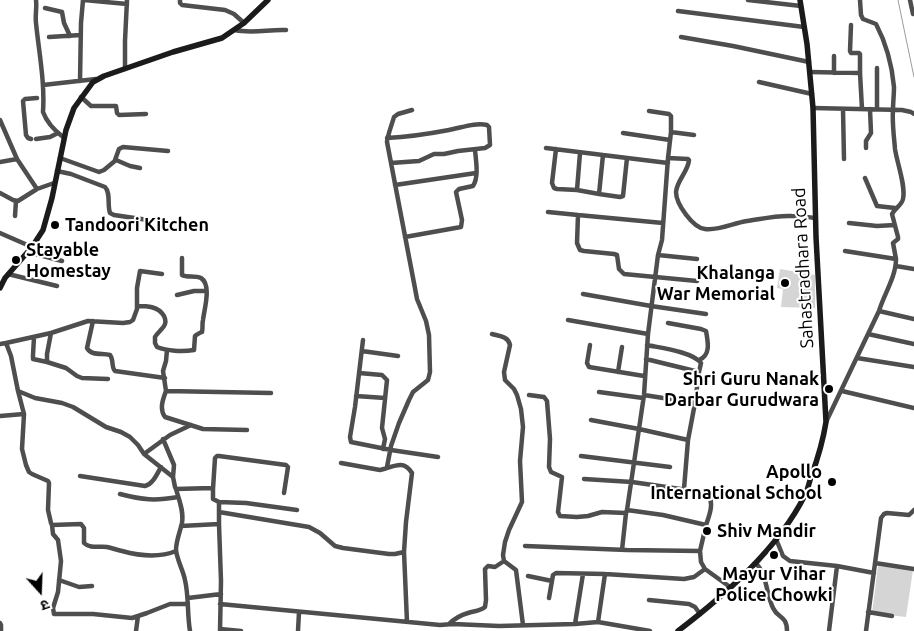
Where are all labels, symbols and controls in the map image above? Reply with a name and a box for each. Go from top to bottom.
street label: Sahastradhara Road [788,187,818,349]
place label: Tandoori Kitchen [65,214,209,236]
marker: Tandoori Kitchen [49,219,61,231]
place label: Stayable Homestay [26,239,111,282]
marker: Stayable Homestay [10,254,22,266]
place label: Khalanga War Memorial [657,262,775,304]
marker: Khalanga War Memorial [779,277,791,289]
place label: Shri Guru Nanak Darbar Gurudwara [664,368,819,410]
marker: Shri Guru Nanak Darbar Gurudwara [823,383,835,395]
place label: Apollo International School [650,461,822,504]
marker: Apollo International School [826,476,838,488]
place label: Shiv Mandir [717,520,816,542]
marker: Shiv Mandir [701,525,713,537]
marker: Mayur Vihar Police Chowki [768,549,780,561]
place label: Mayur Vihar Police Chowki [715,563,833,606]
north arrow [15,566,65,616]
text: उ [39,596,52,614]

